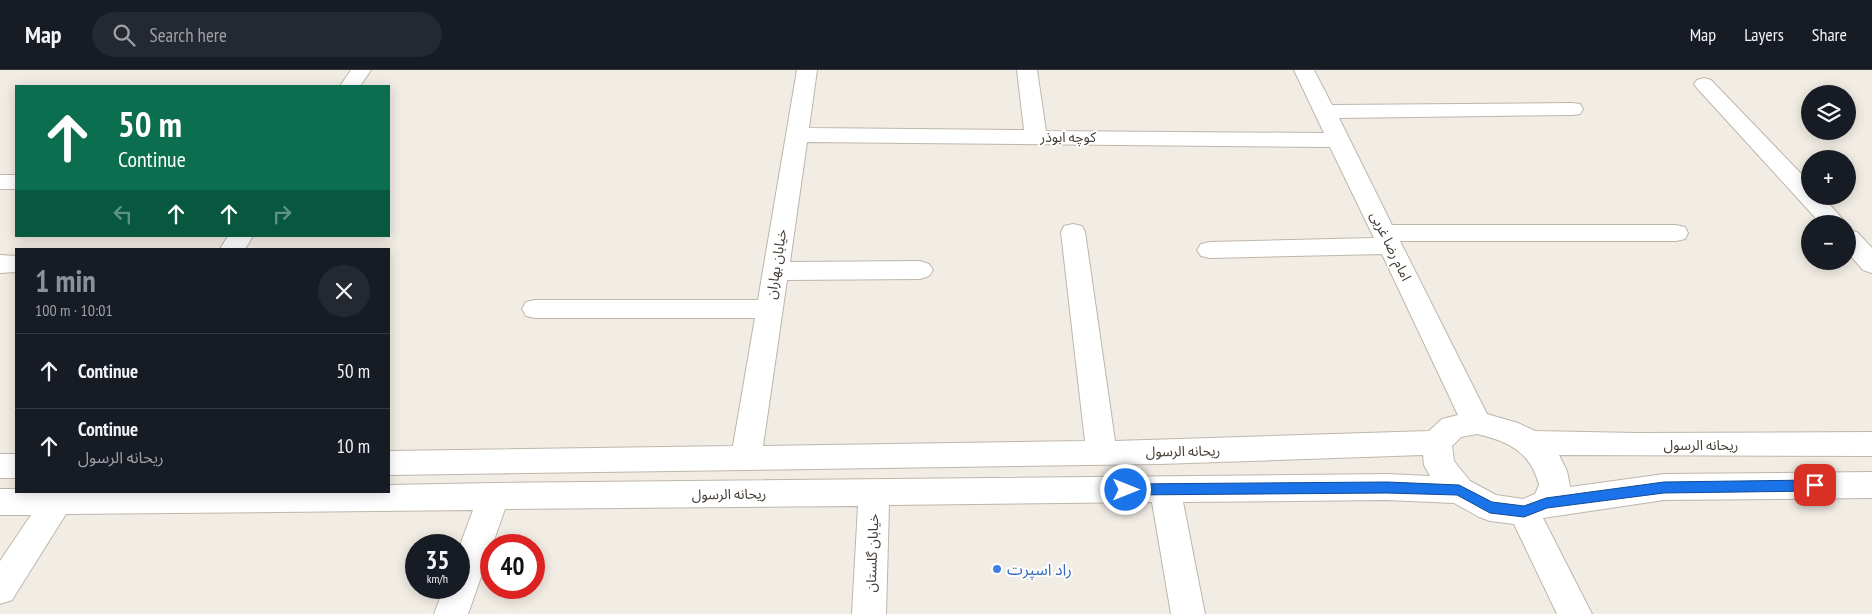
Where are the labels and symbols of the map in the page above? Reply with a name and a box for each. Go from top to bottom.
street label: کوچه ابوذر [1039,128,1096,147]
street label: امام رضا غربی [1365,208,1416,285]
street label: خیابان بهاران [762,228,790,300]
street label: ریحانه الرسول [1664,436,1738,454]
street label: ریحانه الرسول [1145,441,1221,461]
position arrow [1099,463,1151,515]
pin [1794,464,1836,506]
street label: ریحانه الرسول [691,484,767,504]
street label: خیابان گلستان [862,513,882,593]
speed limit sign: 40 [480,534,545,599]
place label: راد اسپرت [1007,559,1072,580]
marker: راد اسپرت [991,563,1003,575]

